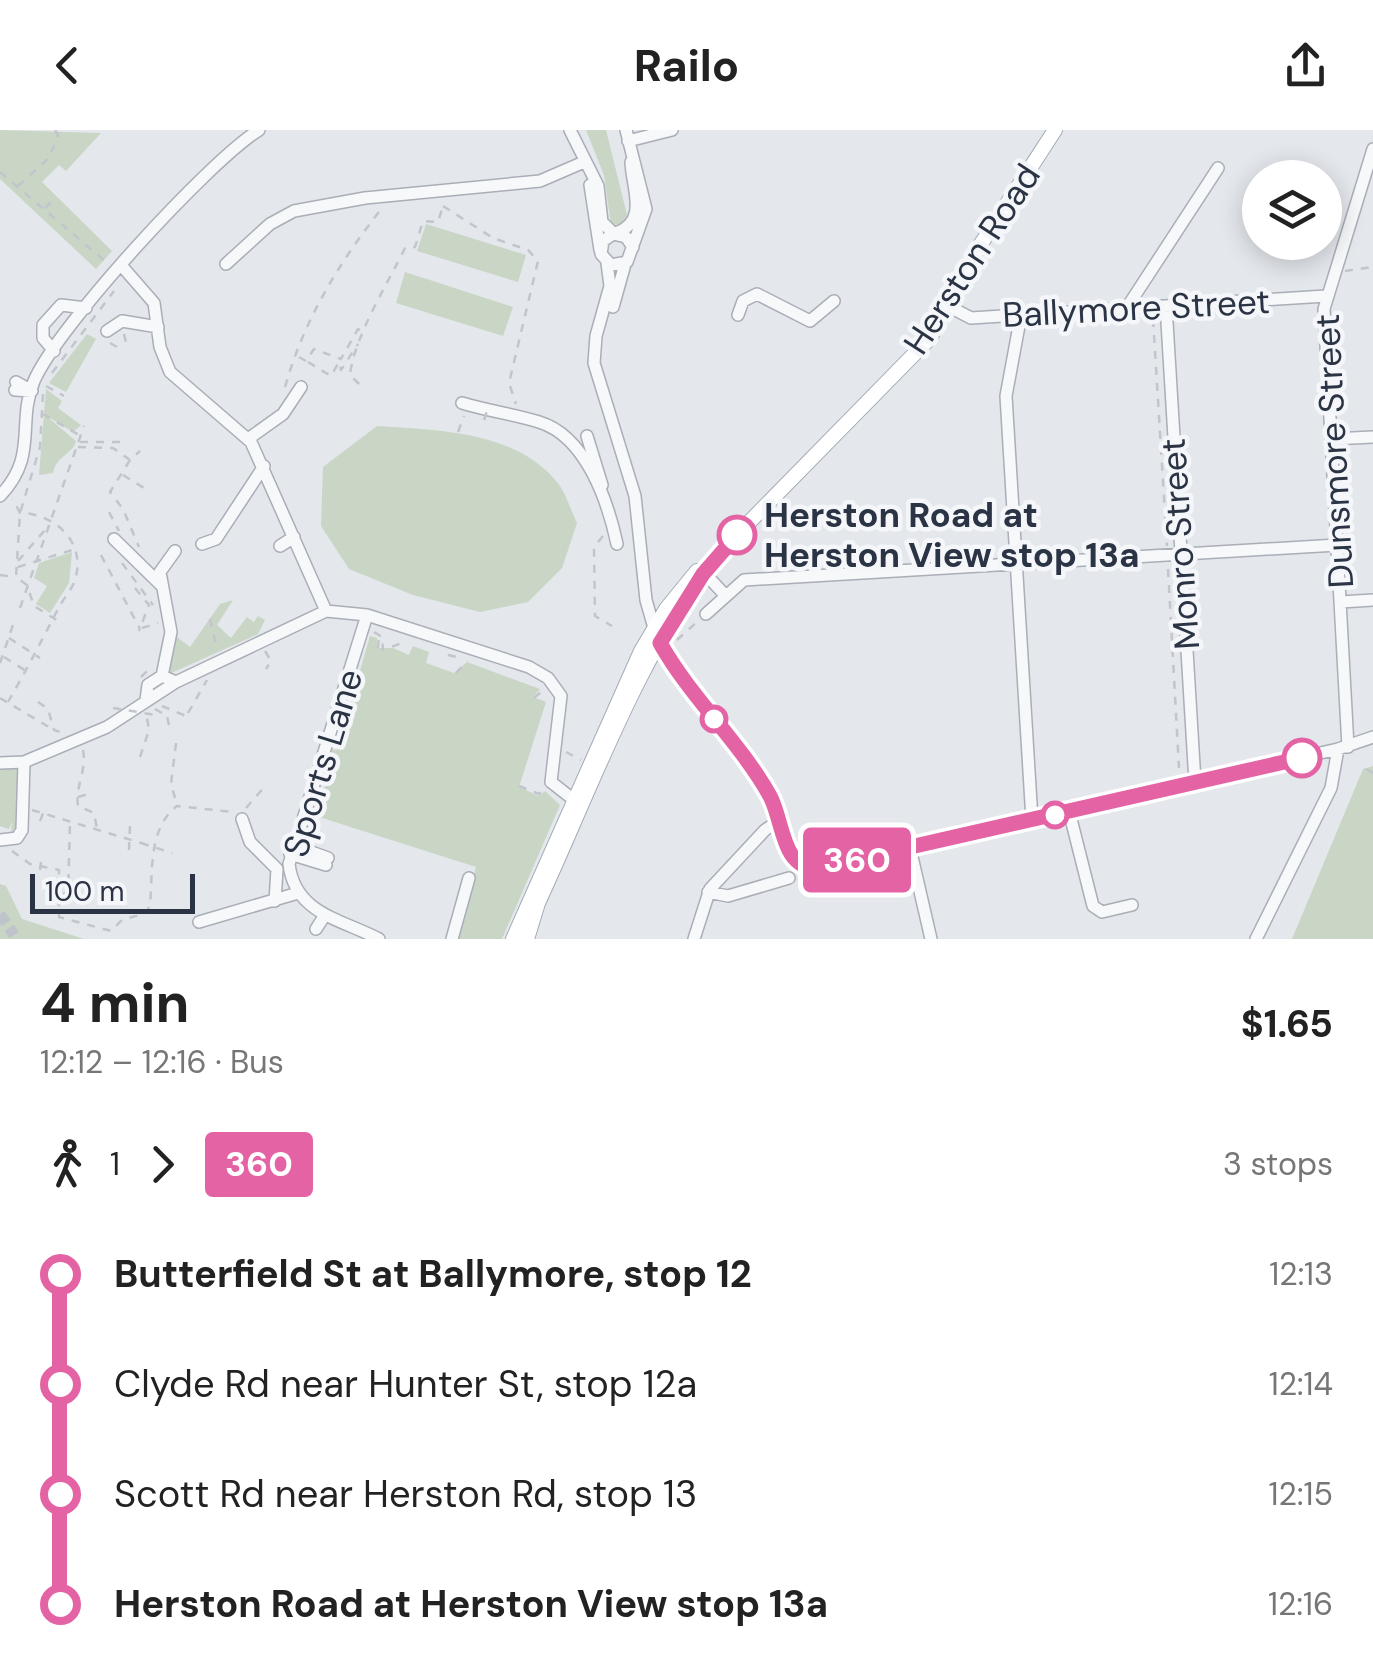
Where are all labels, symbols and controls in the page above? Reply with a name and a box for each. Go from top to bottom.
text: Railo [634,36,739,95]
icon: back [40,38,95,93]
icon: share [1278,38,1333,93]
street label: Herston Road [893,155,1051,363]
map controls [1242,160,1342,260]
button: layers [1242,160,1342,260]
street label: Ballymore Street [1001,278,1271,338]
street label: Dunsmore Street [1304,313,1364,589]
street label: Monro Street [1150,437,1210,651]
place label: Herston Road at Herston View stop 13a [764,492,1140,578]
marker: Herston Road at Herston View stop 13a [718,516,756,554]
street label: Sports Lane [273,664,373,862]
unlabelled marker [701,706,727,732]
unlabelled marker [1283,739,1321,777]
unlabelled marker [1042,802,1068,828]
line badge: 360 [800,828,914,892]
text: 360 [823,837,891,883]
scale bar [30,869,195,914]
text: 100 m [45,873,124,910]
text: 4 min [40,967,189,1039]
text: $1.65 [1241,999,1333,1049]
text: 12:12 – 12:16 · Bus [40,1041,284,1083]
icon: walk [40,1137,95,1192]
icon: forward [135,1137,190,1192]
text: 360 [225,1141,293,1187]
text: 1 [110,1143,120,1185]
text: 3 stops [1223,1143,1333,1185]
text: Butterfield St at Ballymore, stop 12 [114,1249,752,1299]
text: 12:13 [1269,1253,1333,1295]
text: Clyde Rd near Hunter St, stop 12a [114,1359,697,1409]
text: 12:14 [1269,1363,1333,1405]
text: Scott Rd near Herston Rd, stop 13 [114,1469,697,1519]
text: 12:15 [1269,1473,1333,1515]
text: Herston Road at Herston View stop 13a [114,1579,828,1629]
text: 12:16 [1268,1583,1333,1625]

